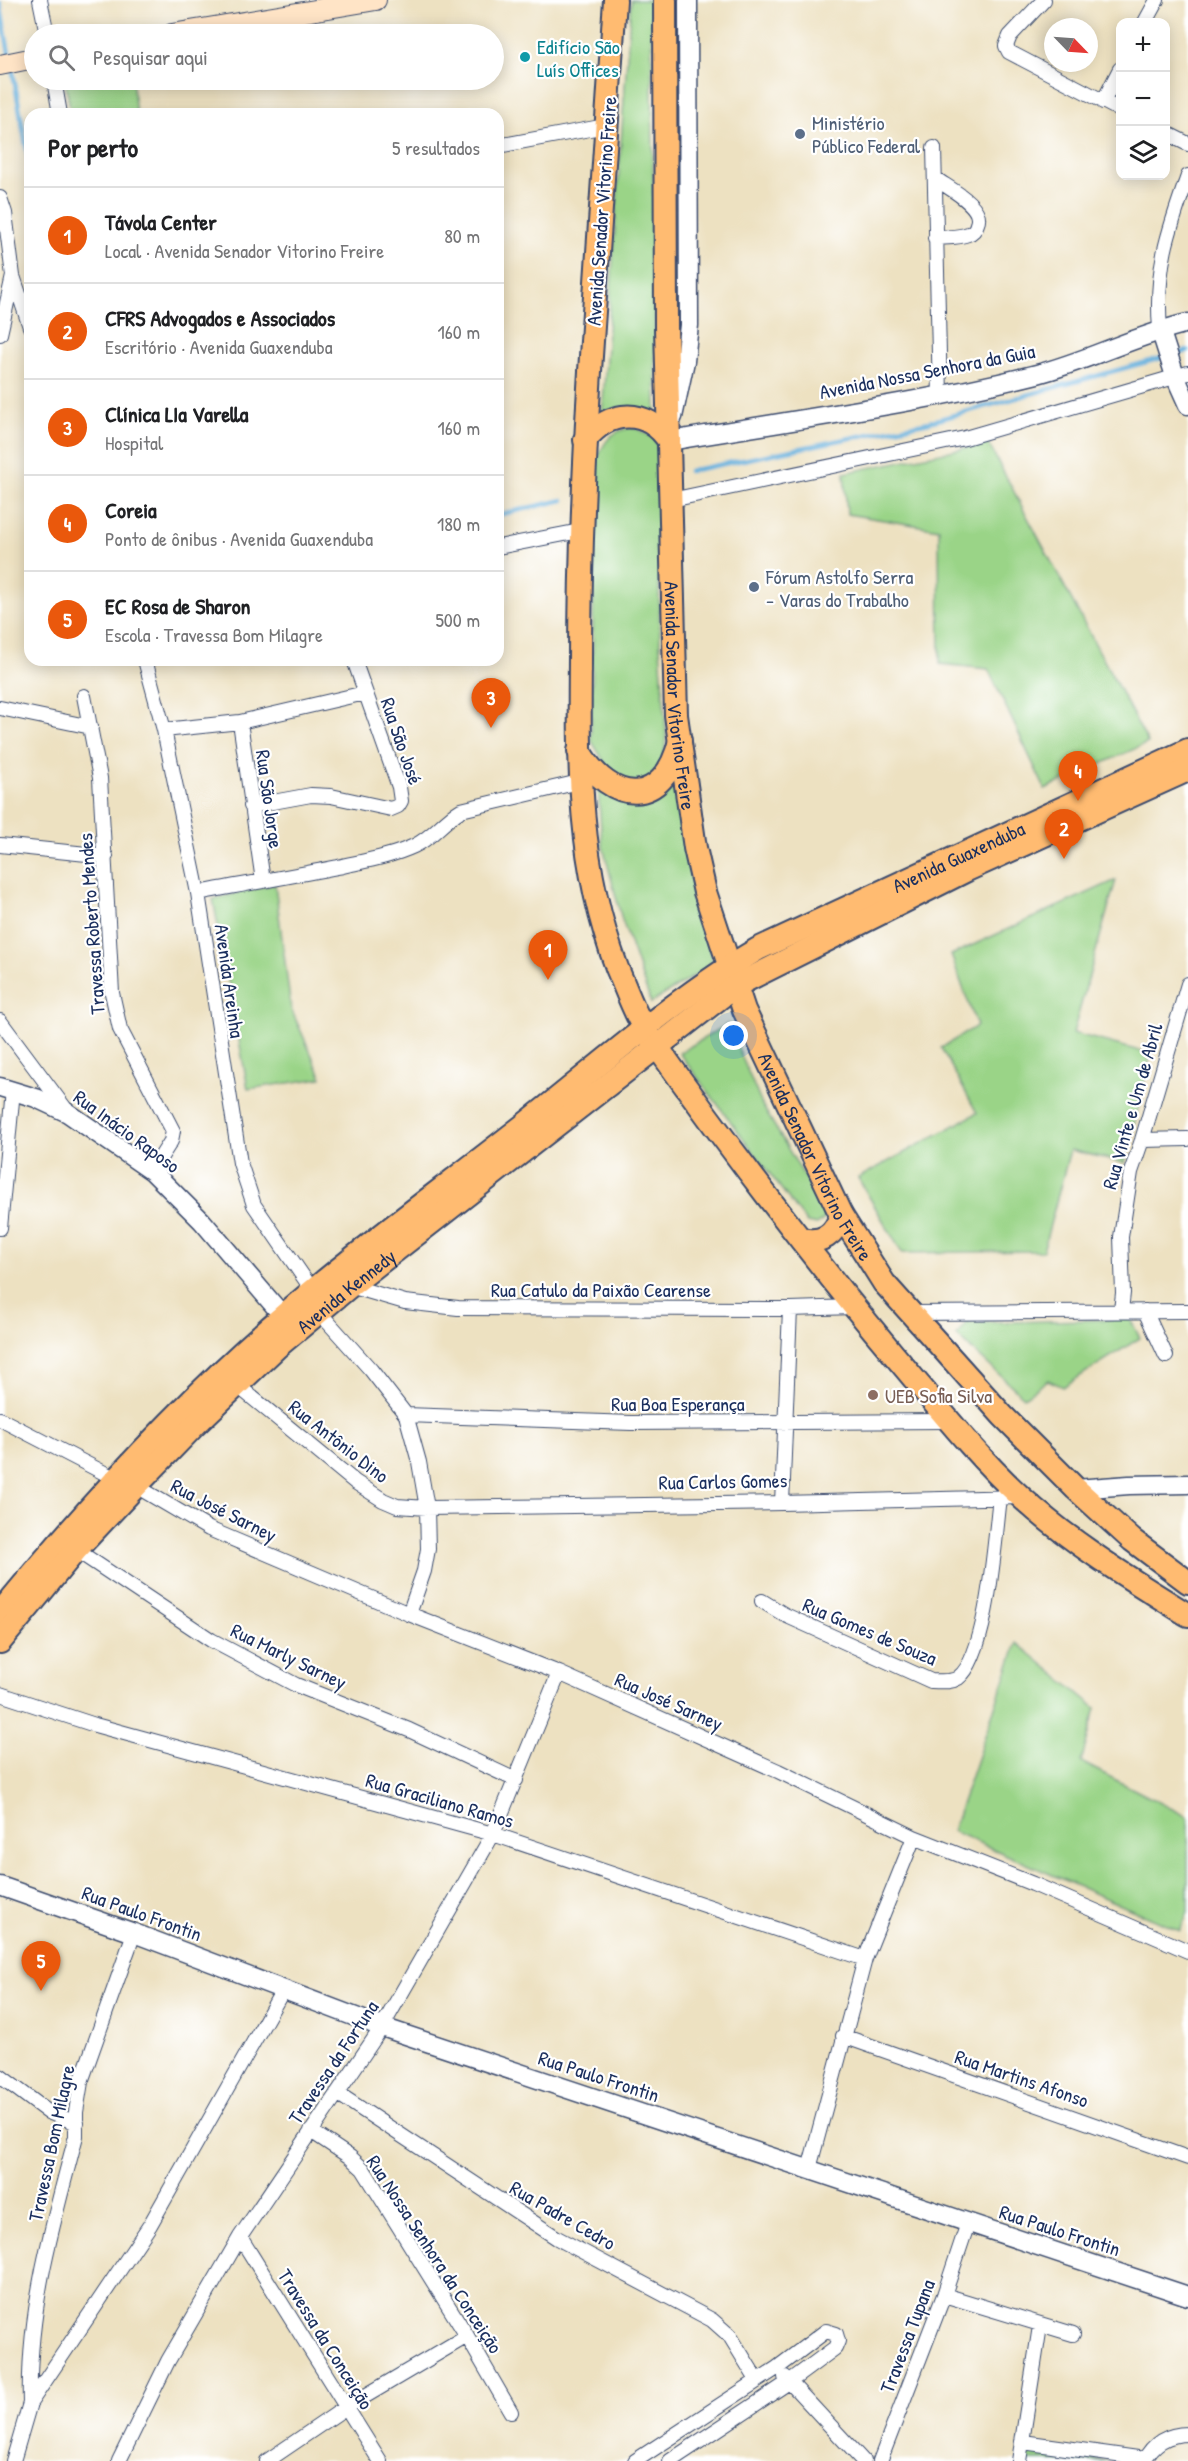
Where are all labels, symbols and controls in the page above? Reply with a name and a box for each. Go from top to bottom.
north arrow [1044,18,1098,72]
map controls [1116,18,1170,180]
button: + [1116,18,1170,72]
search box [24,24,504,90]
place label: Edifício São Luís Offices [537,33,620,83]
icon: search [45,41,78,74]
text: Pesquisar aqui [93,42,208,72]
marker: Edifício São Luís Offices [518,50,532,64]
button: − [1116,72,1170,126]
street label: Avenida Senador Vitorino Freire [580,96,622,326]
place label: Ministério Público Federal [812,109,921,159]
button: layers [1116,126,1170,180]
marker: Ministério Público Federal [793,127,807,141]
text: Por perto [48,130,138,165]
text: 5 resultados [392,134,480,161]
text: Távola Center [105,207,217,237]
text: 1 [64,222,71,249]
text: 80 m [444,222,480,249]
text: Local · Avenida Senador Vitorino Freire [105,237,384,264]
text: CFRS Advogados e Associados [105,303,335,333]
text: 2 [63,318,72,345]
text: 160 m [438,318,480,345]
text: Escritório · Avenida Guaxenduba [105,333,333,360]
street label: Avenida Nossa Senhora da Guia [817,337,1037,405]
text: Clínica LIa Varella [105,399,248,429]
text: 3 [63,414,72,441]
text: 160 m [438,414,480,441]
text: Hospital [105,429,163,456]
text: Coreia [105,495,157,525]
text: 4 [64,510,71,537]
text: 180 m [437,510,480,537]
text: Ponto de ônibus · Avenida Guaxenduba [105,525,373,552]
place label: Fórum Astolfo Serra - Varas do Trabalho [765,563,914,613]
marker: Fórum Astolfo Serra - Varas do Trabalho [747,580,761,594]
street label: Avenida Senador Vitorino Freire [659,581,703,812]
text: EC Rosa de Sharon [105,591,251,621]
text: 5 [63,606,72,633]
text: 500 m [435,606,480,633]
text: Escola · Travessa Bom Milagre [105,621,323,648]
pin: 3 [472,678,510,728]
street label: Rua São José [375,694,429,788]
street label: Rua São Jorge [250,748,290,850]
pin: 4 [1058,752,1098,801]
pin: 2 [1044,810,1084,859]
street label: Avenida Guaxenduba [888,814,1029,899]
street label: Travessa Roberto Mendes [71,832,111,1016]
street label: Avenida Areinha [209,922,251,1040]
pin: 1 [528,930,568,980]
street label: Rua Vinte e Um de Abril [1095,1019,1169,1192]
your location [719,1021,748,1050]
street label: Avenida Senador Vitorino Freire [752,1048,880,1265]
street label: Rua Inácio Raposo [68,1083,186,1179]
street label: Avenida Kennedy [290,1242,401,1339]
street label: Rua Catulo da Paixão Cearense [491,1276,711,1303]
place label: UEB Sofia Silva [885,1382,992,1409]
marker: UEB Sofia Silva [866,1388,880,1402]
street label: Rua Boa Esperança [611,1390,745,1417]
street label: Rua Antônio Dino [283,1393,395,1489]
street label: Rua Carlos Gomes [658,1466,788,1496]
street label: Rua José Sarney [166,1472,282,1548]
street label: Rua Gomes de Souza [799,1591,941,1671]
street label: Rua Marly Sarney [227,1616,351,1696]
street label: Rua José Sarney [611,1665,727,1737]
street label: Rua Graciliano Ramos [363,1766,517,1834]
street label: Rua Paulo Frontin [78,1879,206,1947]
pin: 5 [22,1942,60,1991]
street label: Travessa da Fortuna [282,1995,385,2129]
street label: Rua Martins Afonso [952,2043,1092,2113]
street label: Rua Paulo Frontin [535,2044,663,2108]
street label: Travessa Bom Milagre [21,2062,81,2224]
street label: Rua Nossa Senhora da Conceição [361,2150,509,2358]
street label: Rua Padre Cedro [505,2174,621,2256]
street label: Rua Paulo Frontin [996,2198,1124,2262]
street label: Travessa da Conceição [272,2264,380,2414]
street label: Travessa Tupana [873,2275,941,2397]

